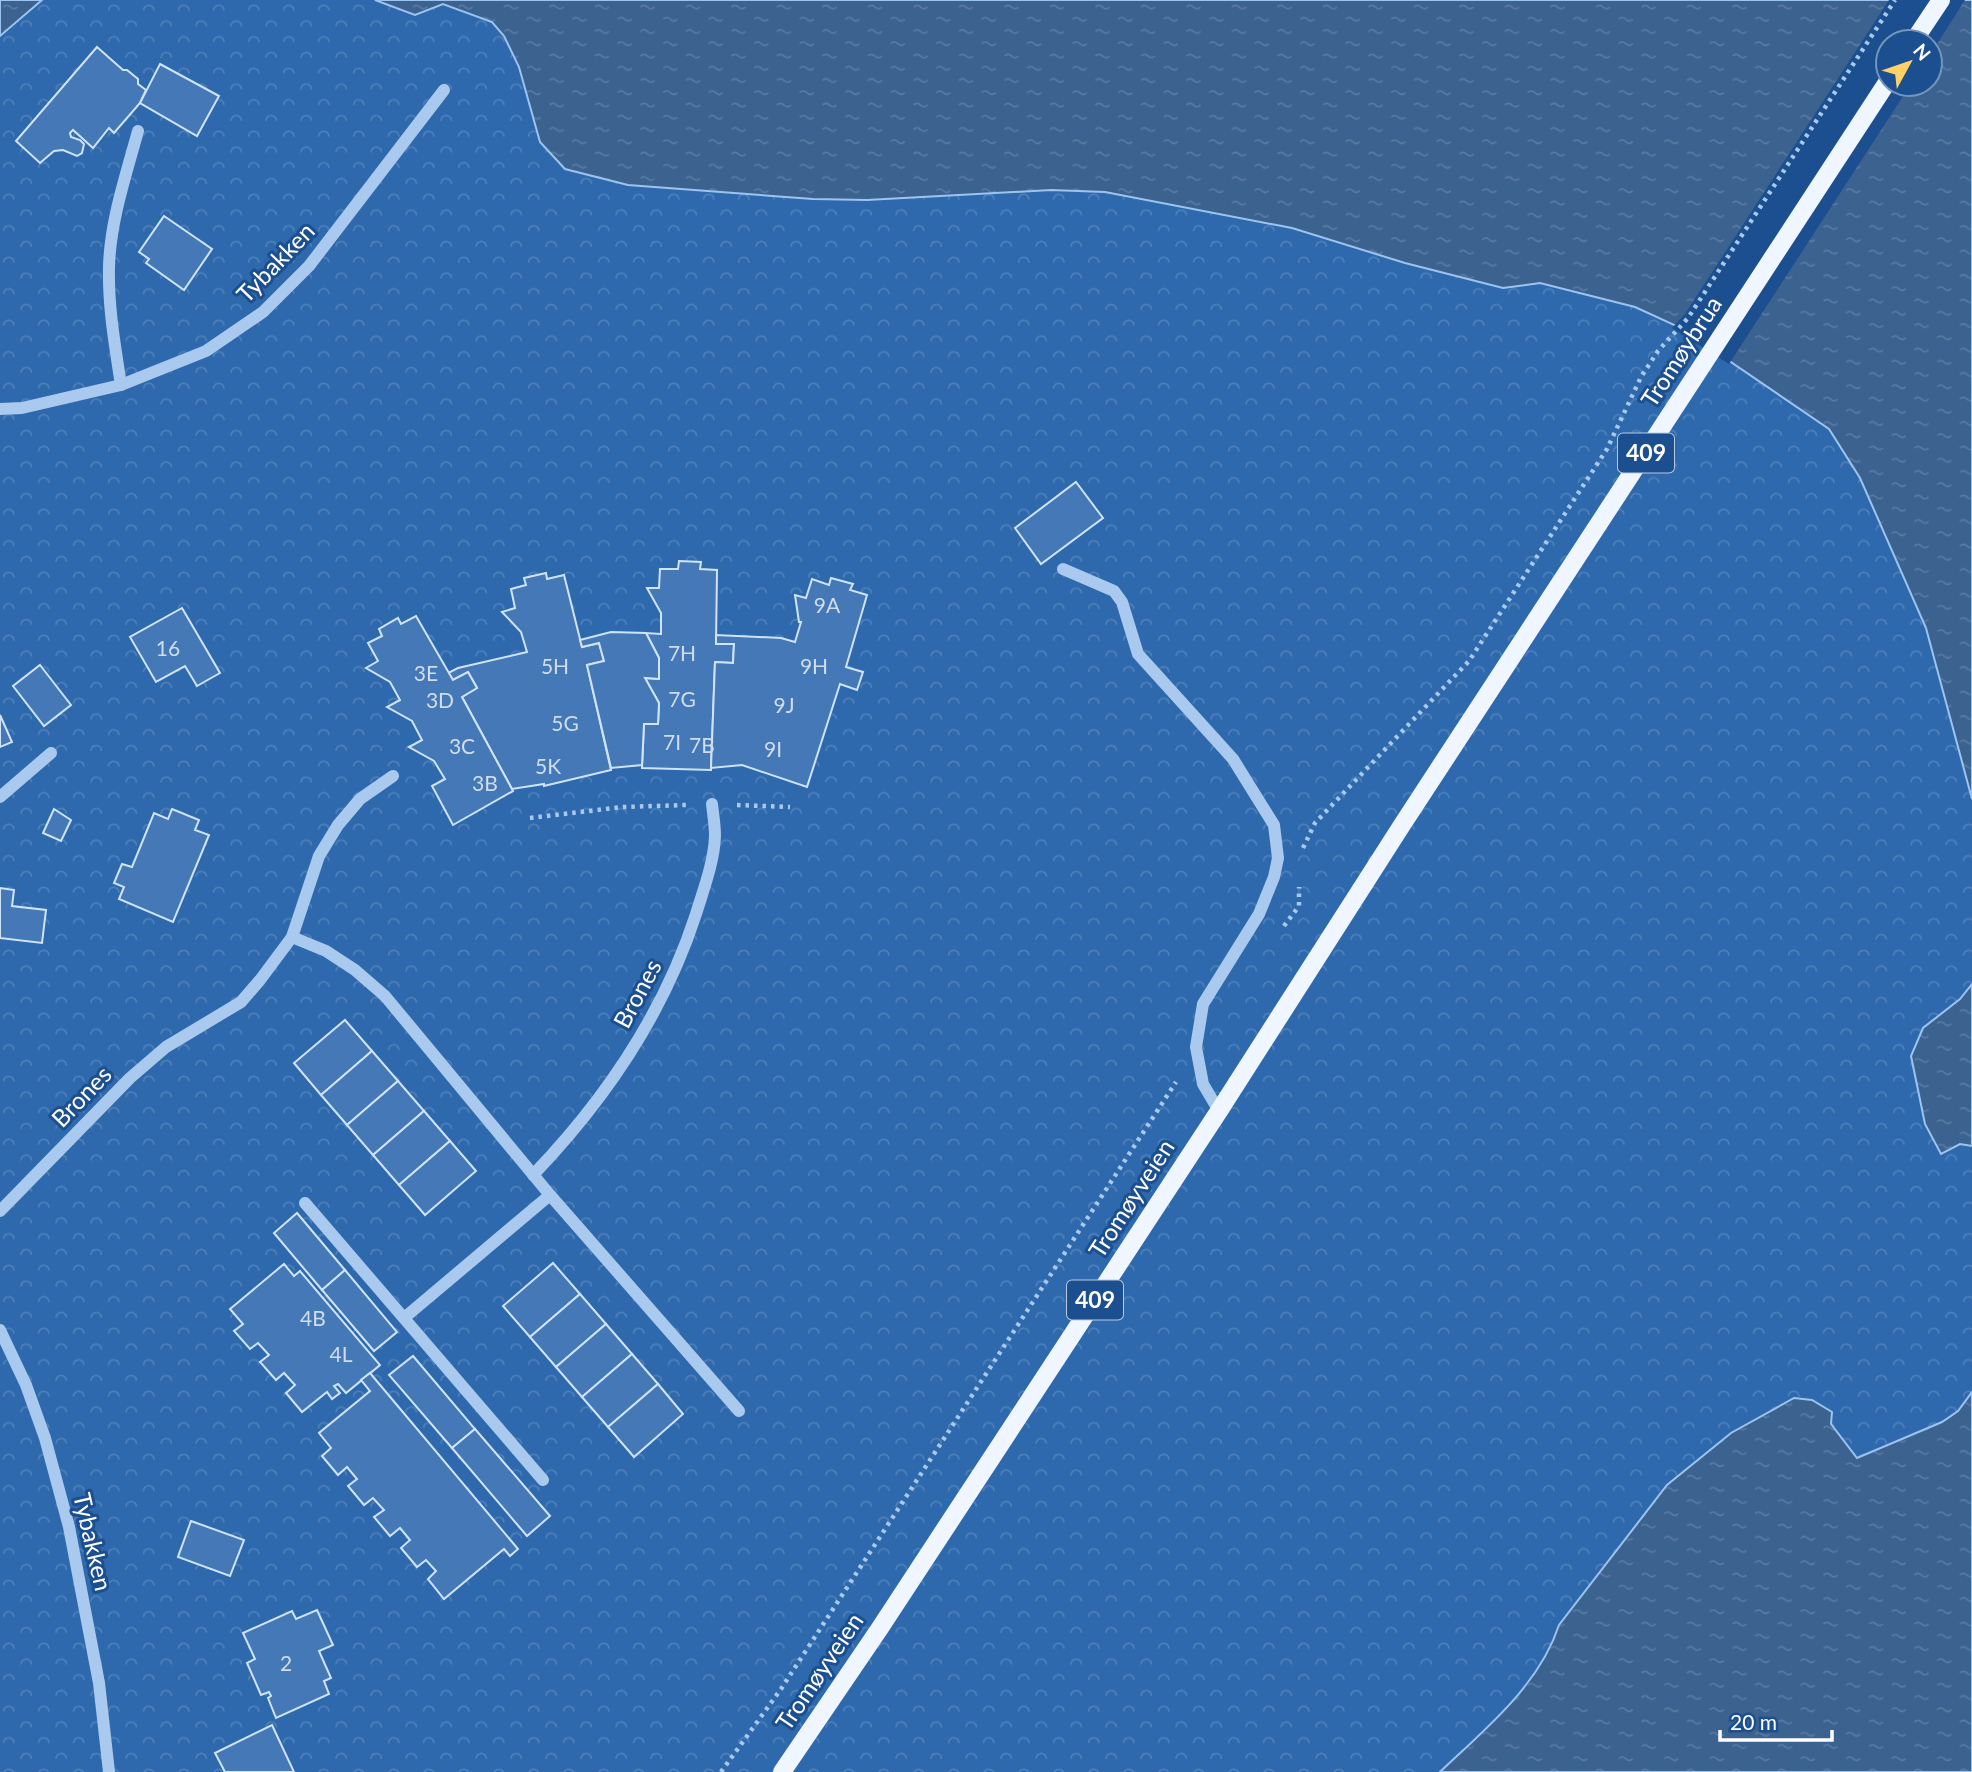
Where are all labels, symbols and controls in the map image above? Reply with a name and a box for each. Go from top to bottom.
north arrow [1874,28,1944,98]
text: N [1909,39,1936,65]
street label: Tybakken [230,216,320,308]
street label: Tromøybrua [1634,290,1727,412]
road number: 409 [1618,433,1674,472]
house number: 9A [814,592,841,617]
house number: 16 [156,635,180,660]
house number: 7H [668,640,696,665]
house number: 5H [541,653,569,678]
house number: 9H [800,653,828,678]
house number: 3E [414,660,438,685]
house number: 7G [668,686,696,711]
house number: 3D [426,687,454,712]
house number: 9J [773,692,795,717]
house number: 5G [551,710,579,735]
house number: 7I [663,729,681,754]
house number: 7B [689,732,715,757]
house number: 3C [449,733,475,758]
house number: 9I [764,736,782,761]
house number: 5K [535,753,561,778]
house number: 3B [472,770,498,795]
street label: Brones [607,954,667,1033]
street label: Brones [45,1059,117,1132]
street label: Tromøyveien [1082,1134,1180,1263]
road number: 409 [1067,1280,1123,1320]
house number: 4B [300,1305,326,1330]
house number: 4L [330,1341,353,1366]
street label: Tybakken [68,1490,119,1593]
street label: Tromøyveien [769,1607,869,1735]
house number: 2 [280,1650,292,1675]
scale bar [1720,1698,1832,1742]
text: 20 m [1730,1709,1777,1734]

